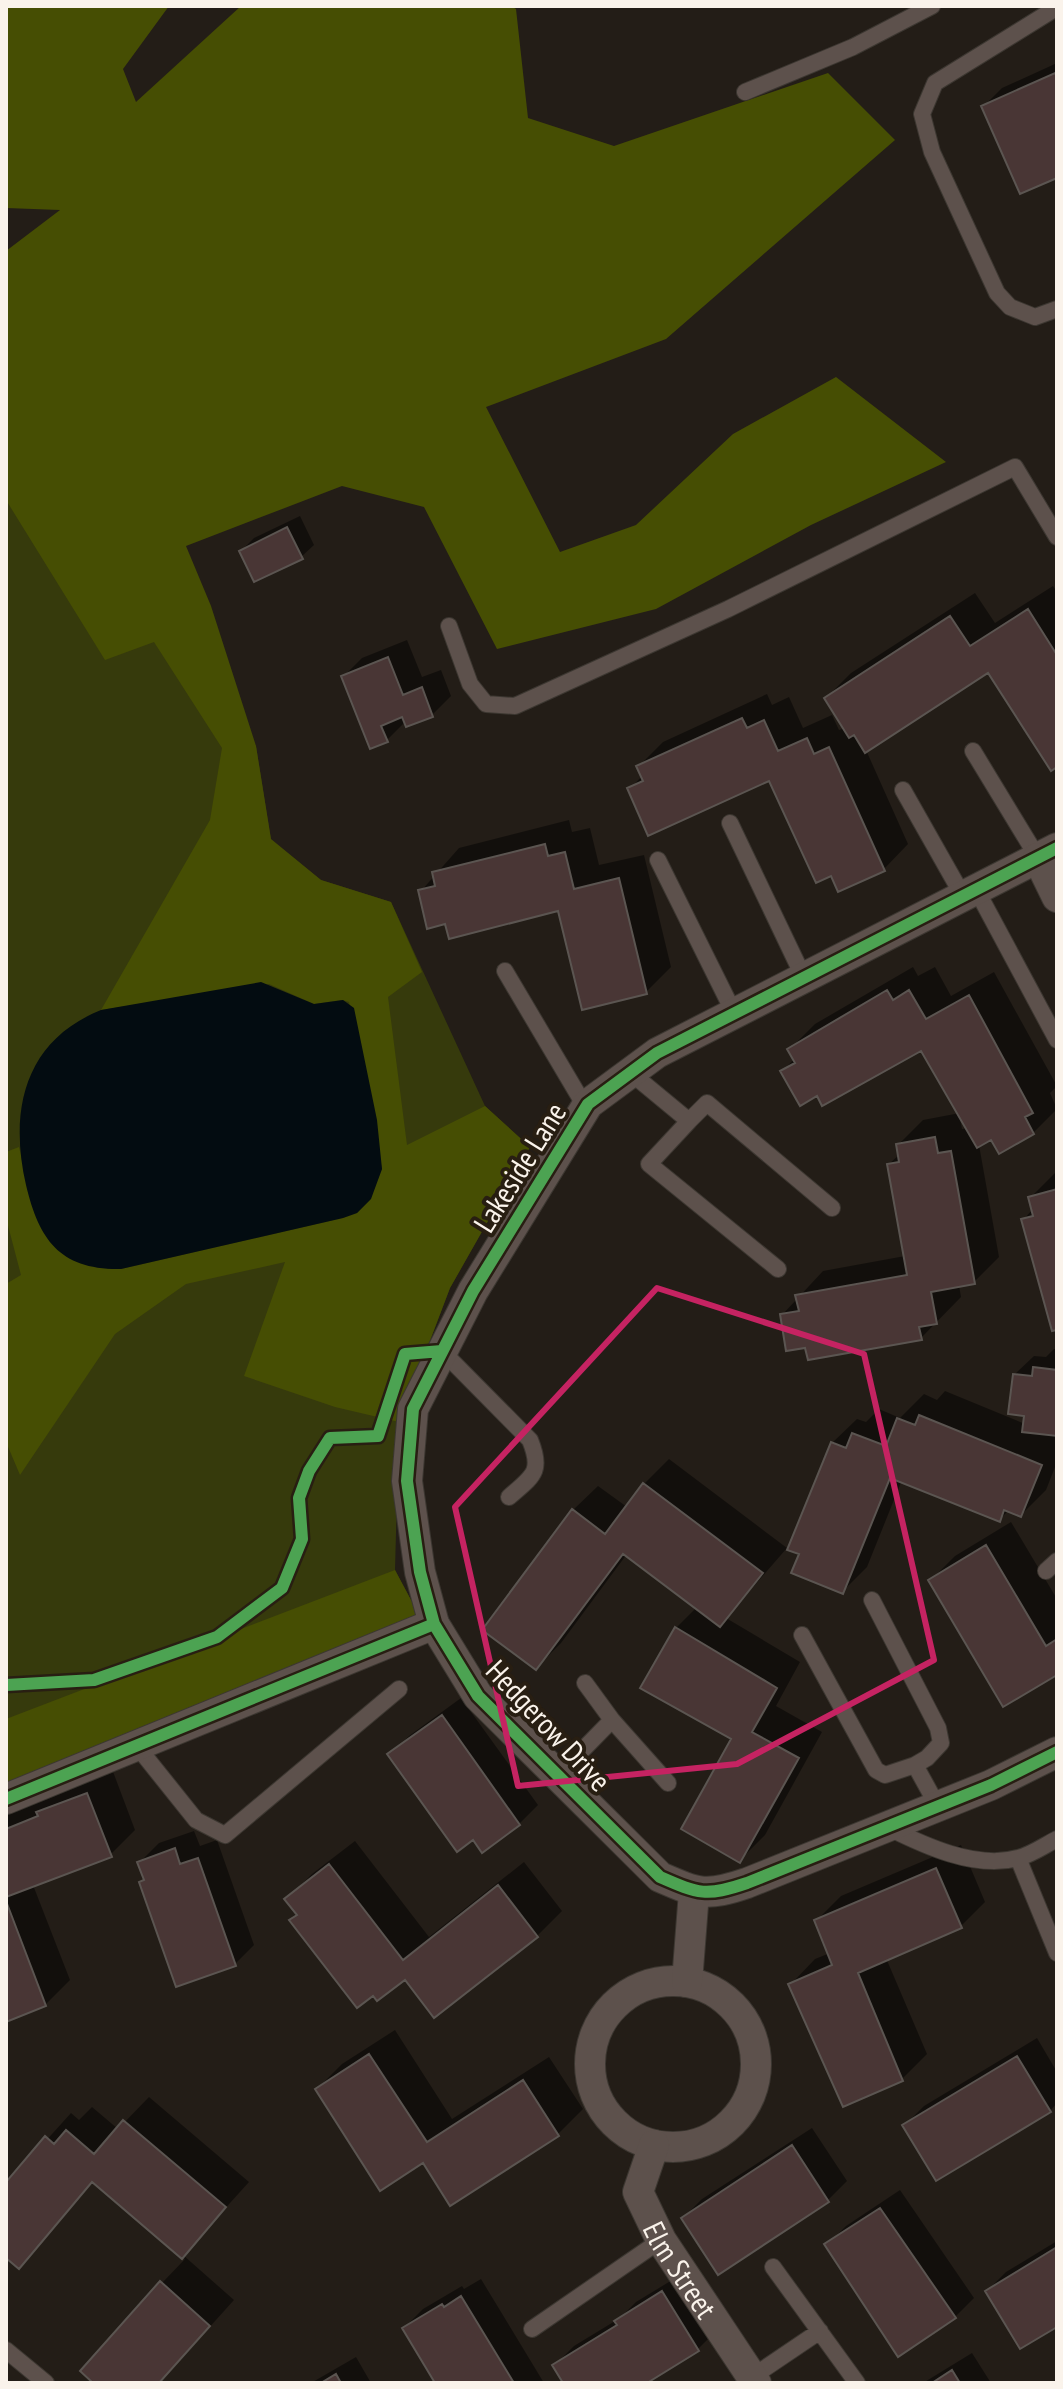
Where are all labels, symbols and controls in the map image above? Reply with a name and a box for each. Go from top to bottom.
street label: Lakeside Lane [464,1095,574,1239]
street label: Hedgerow Drive [478,1651,620,1799]
street label: Elm Street [635,2215,727,2326]

